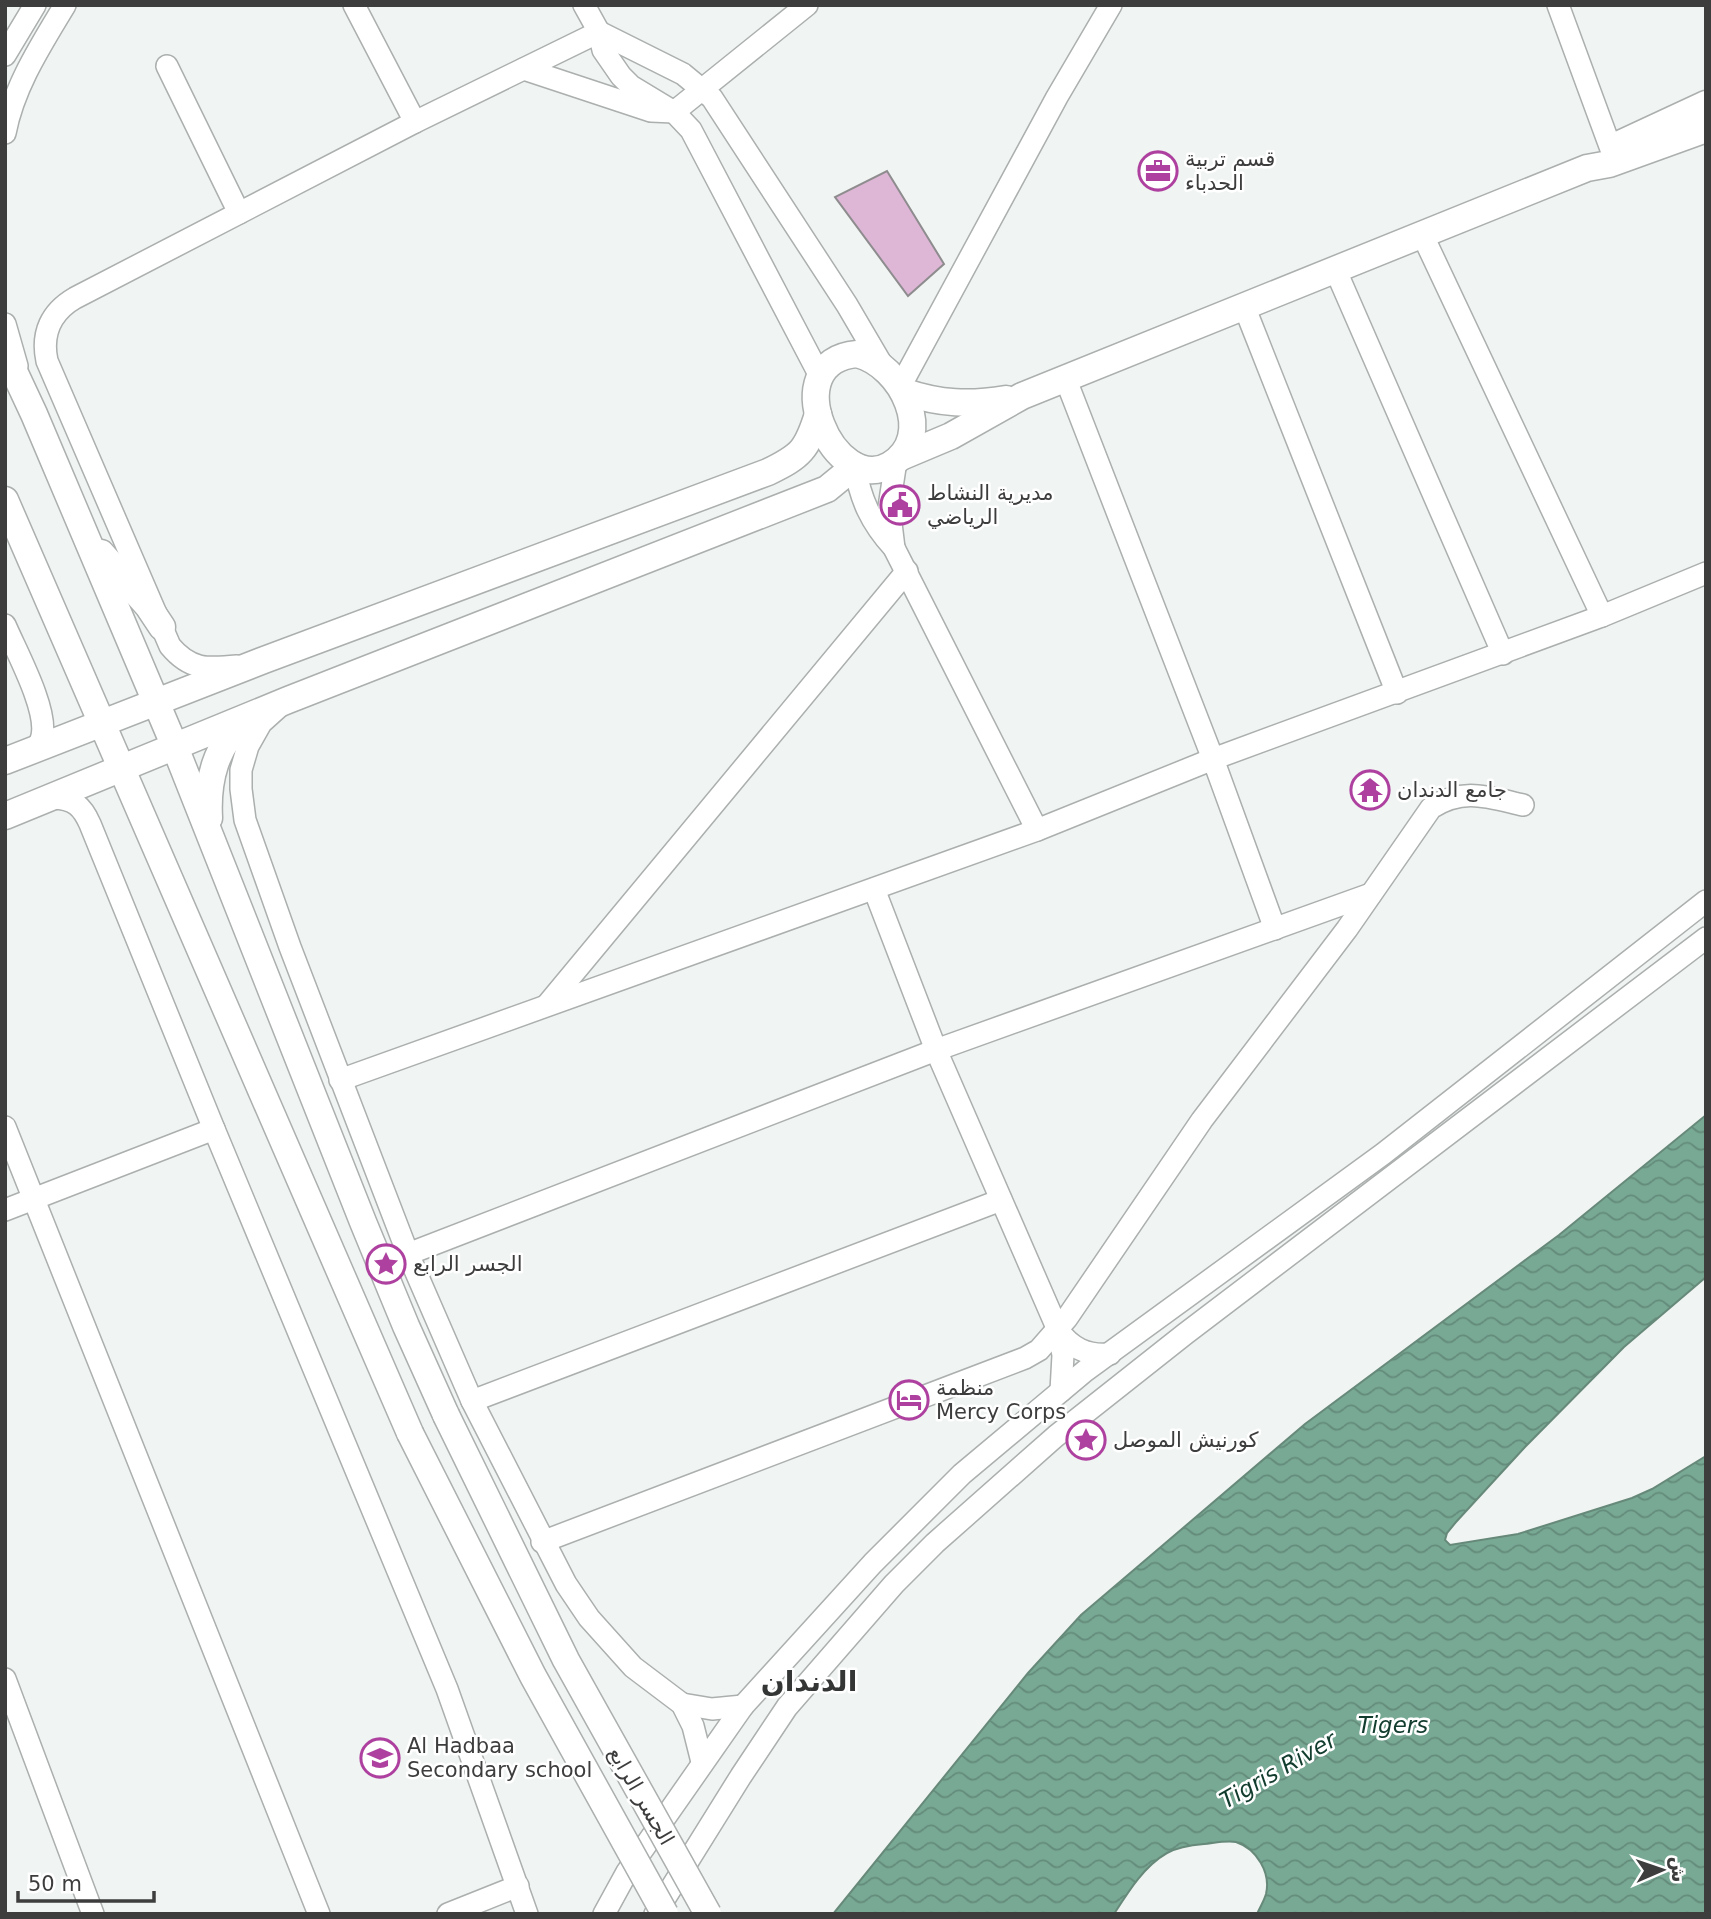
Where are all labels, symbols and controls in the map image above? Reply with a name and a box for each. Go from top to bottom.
place label: قسم تربية الحدباء [1185,147,1275,195]
office icon: قسم تربية الحدباء [1137,150,1179,192]
place label: مديرية النشاط الرياضي [927,481,1054,529]
public building icon: مديرية النشاط الرياضي [879,484,921,526]
temple icon: جامع الدندان [1349,769,1391,811]
place label: جامع الدندان [1397,778,1507,802]
place icon: الجسر الرابع [365,1243,407,1285]
place label: الجسر الرابع [413,1252,522,1276]
place label: منظمة Mercy Corps [936,1376,1066,1424]
hotel icon: منظمة Mercy Corps [888,1379,930,1421]
place icon: كورنيش الموصل [1065,1419,1107,1461]
place label: كورنيش الموصل [1113,1428,1259,1452]
district label: الدندان [761,1665,857,1698]
water label: Tigers [1358,1712,1428,1738]
water label: Tigris River [1215,1726,1342,1814]
place label: Al Hadbaa Secondary school [407,1734,592,1782]
school or university icon: Al Hadbaa Secondary school [359,1737,401,1779]
street label: الجسر الرابع [603,1743,679,1849]
north arrow [1627,1835,1697,1905]
text: ش [1667,1856,1690,1883]
scale bar [18,1860,154,1904]
text: 50 m [28,1872,82,1896]

